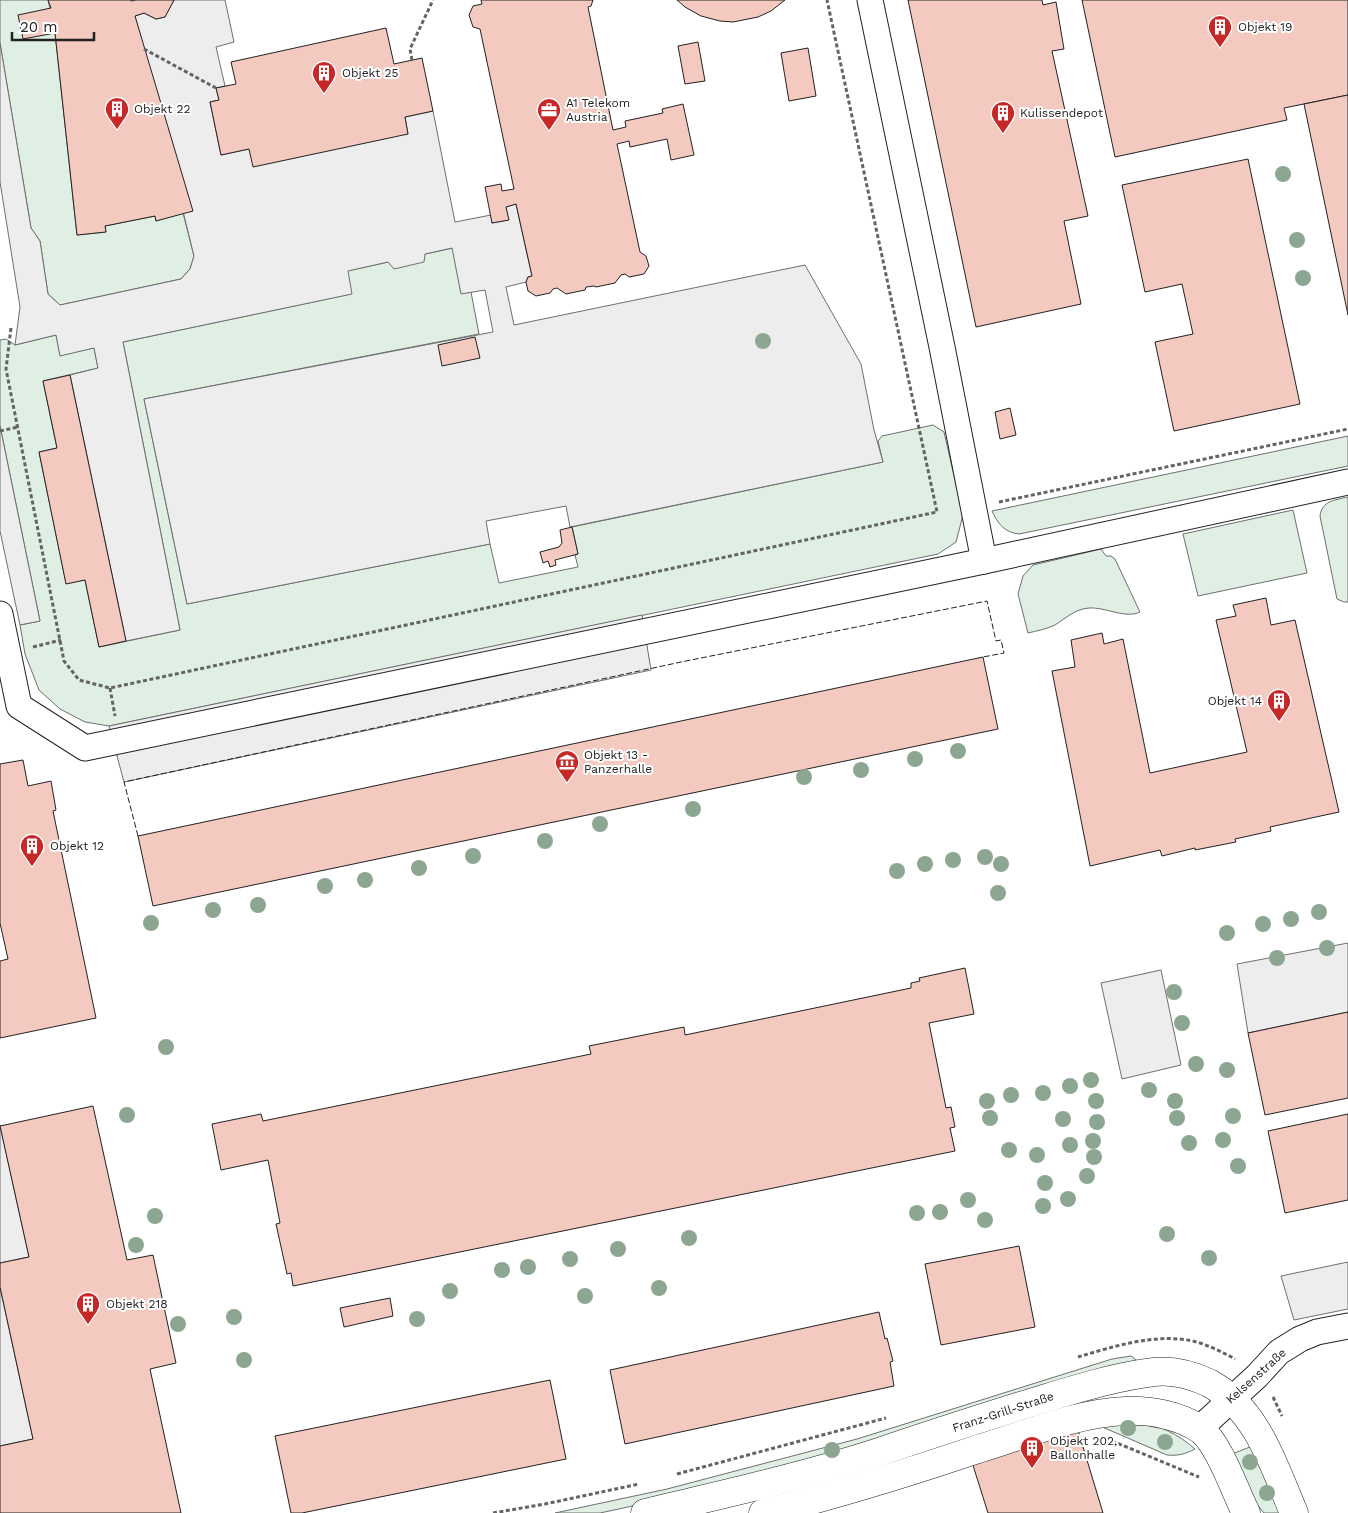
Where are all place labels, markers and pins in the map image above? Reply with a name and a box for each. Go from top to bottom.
building icon: Objekt 19 [1207,14,1233,48]
place label: Objekt 19 [1238,20,1292,34]
building icon: Objekt 25 [311,60,337,94]
place label: Objekt 25 [342,66,398,80]
building icon: Objekt 22 [104,96,130,130]
place label: A1 Telekom Austria [566,96,630,124]
office icon: A1 Telekom Austria [536,97,562,131]
building icon: Kulissendepot [990,100,1016,134]
place label: Objekt 22 [134,102,190,116]
place label: Kulissendepot [1020,106,1103,120]
building icon: Objekt 14 [1266,688,1292,722]
place label: Objekt 14 [1208,694,1262,708]
place label: Objekt 13 - Panzerhalle [584,748,652,776]
museum icon: Objekt 13 - Panzerhalle [554,749,580,783]
building icon: Objekt 12 [19,833,45,867]
place label: Objekt 12 [50,839,104,853]
building icon: Objekt 218 [75,1291,101,1325]
place label: Objekt 218 [106,1297,168,1311]
place label: Objekt 202, Ballonhalle [1050,1434,1117,1462]
building icon: Objekt 202, Ballonhalle [1019,1435,1045,1469]

